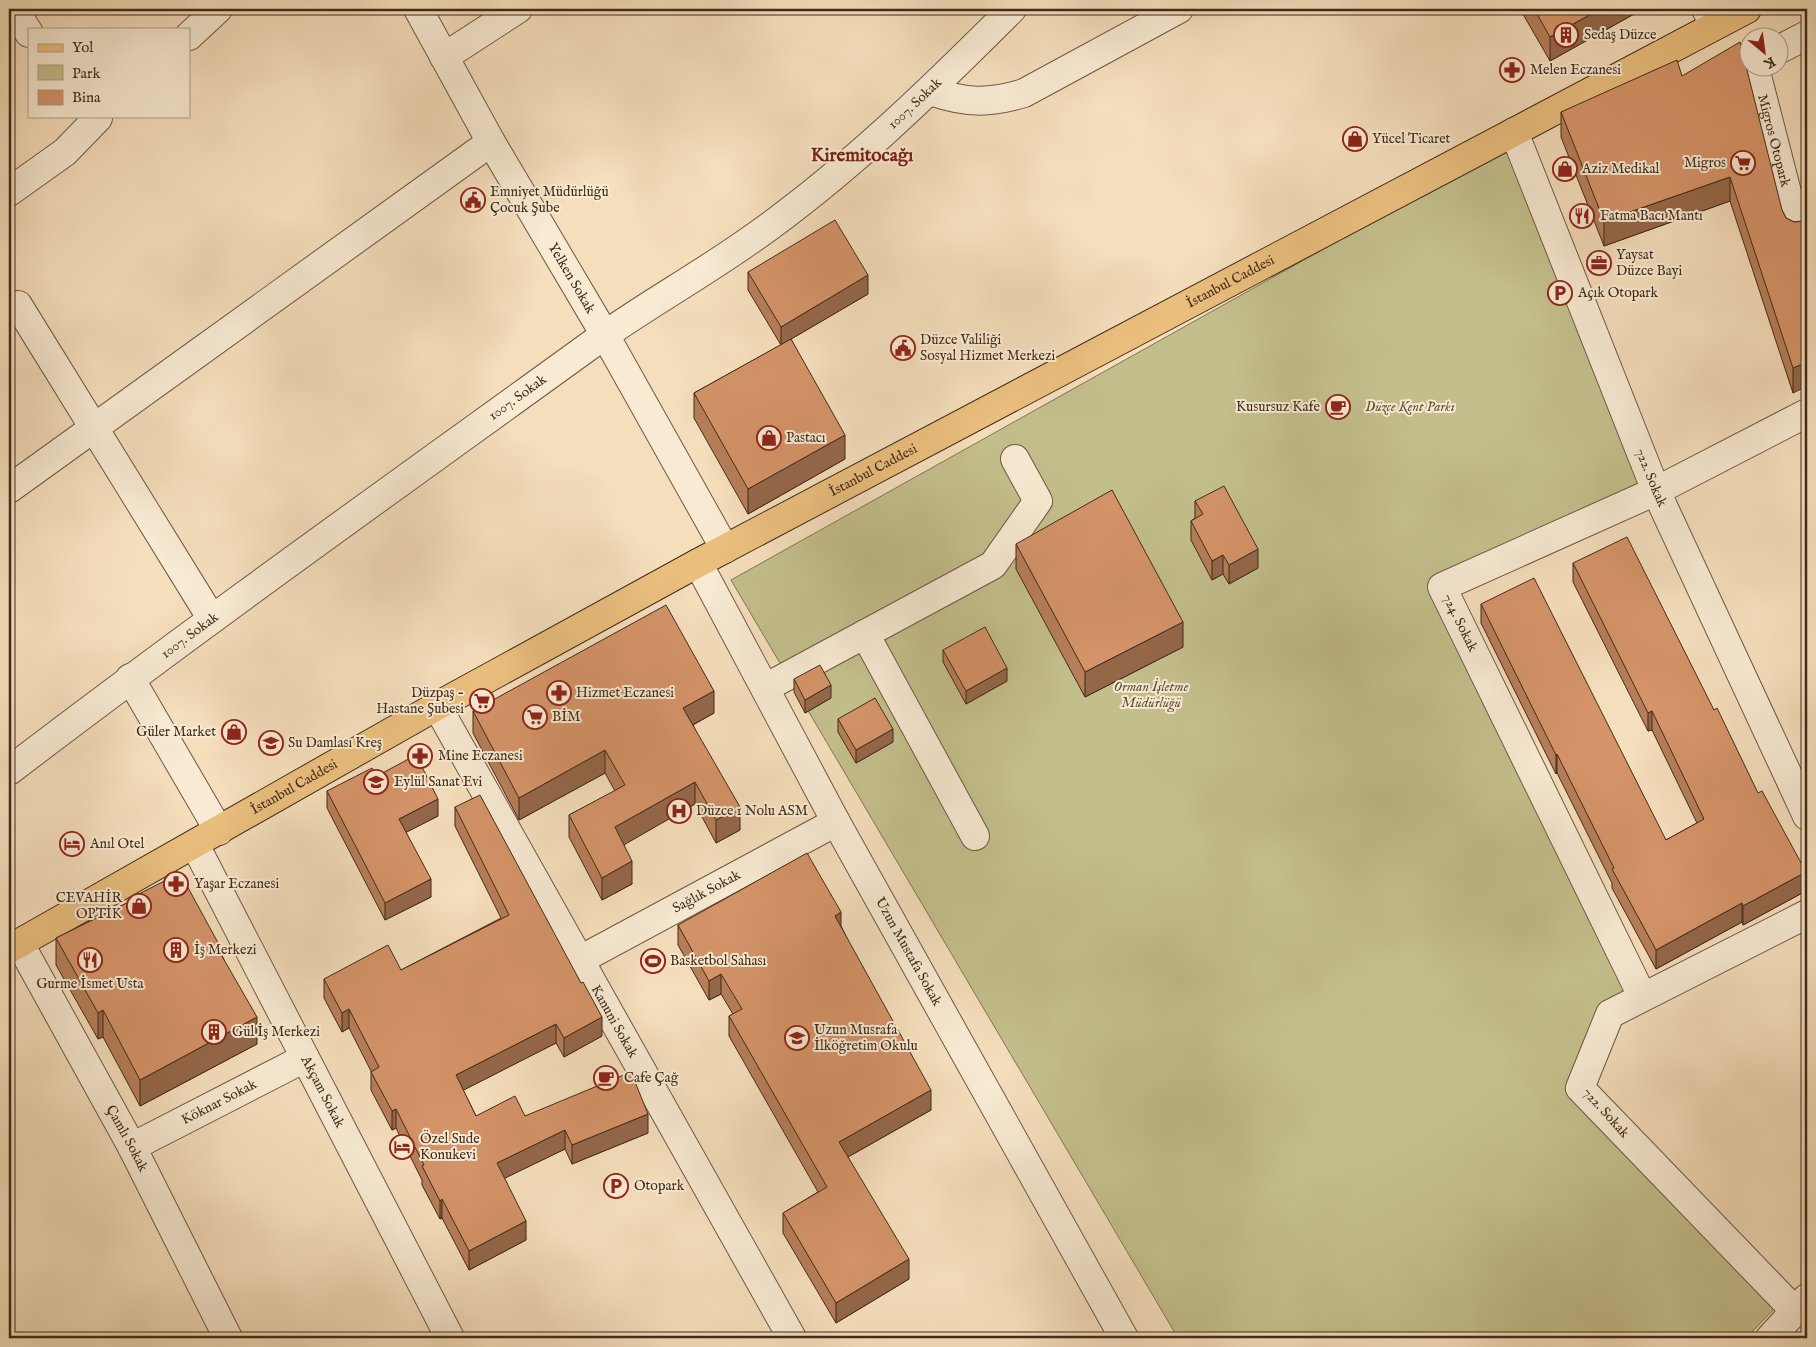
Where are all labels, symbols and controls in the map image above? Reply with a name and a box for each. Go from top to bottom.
building icon: Sedaş Düzce [1553,22,1579,48]
place label: Sedaş Düzce [1584,26,1657,44]
legend [28,28,190,118]
north arrow [1738,28,1788,78]
text: Yol [72,38,94,57]
text: K [1760,52,1779,73]
pharmacy icon: Melen Eczanesi [1499,57,1525,83]
place label: Melen Eczanesi [1530,61,1621,79]
text: Park [72,64,102,83]
street label: 1007. Sokak [884,74,946,133]
text: Bina [72,88,101,107]
street label: Migros Otopark [1753,92,1794,190]
shop icon: Yücel Ticaret [1342,126,1368,152]
place label: Yücel Ticaret [1372,130,1451,148]
district label: Kiremitocağı [811,144,913,168]
supermarket icon: Migros [1730,150,1756,176]
place label: Migros [1684,154,1726,172]
shop icon: Aziz Medikal [1552,156,1578,182]
place label: Aziz Medikal [1581,160,1659,178]
place label: Emniyet Müdürlüğü Çocuk Şube [490,183,609,217]
public building icon: Emniyet Müdürlüğü Çocuk Şube [460,187,486,213]
restaurant icon: Fatma Bacı Mantı [1569,203,1595,229]
place label: Fatma Bacı Mantı [1600,207,1703,225]
street label: Yelken Sokak [544,240,600,317]
place label: Yaysat Düzce Bayi [1616,246,1683,280]
office icon: Yaysat Düzce Bayi [1586,250,1612,276]
street label: İstanbul Caddesi [1183,251,1278,312]
parking icon: Açık Otopark [1547,280,1573,306]
place label: Açık Otopark [1577,284,1658,302]
place label: Düzce Valiliği Sosyal Hizmet Merkezi [920,331,1056,365]
public building icon: Düzce Valiliği Sosyal Hizmet Merkezi [890,335,916,361]
street label: 1007. Sokak [485,370,551,425]
cafe icon: Kusursuz Kafe [1325,394,1351,420]
place label: Kusursuz Kafe [1236,398,1321,416]
park label: Düzce Kent Parkı [1365,398,1455,416]
shop icon: Pastacı [756,425,782,451]
place label: Pastacı [786,429,826,447]
street label: İstanbul Caddesi [826,440,921,501]
street label: 722. Sokak [1631,446,1671,510]
street label: 724. Sokak [1438,591,1482,655]
street label: 1007. Sokak [157,608,223,663]
park label: Orman İşletme Müdürlüğü [1114,678,1189,713]
pharmacy icon: Hizmet Eczanesi [546,680,572,706]
place label: Düzpaş - Hastane Şubesi [376,684,464,718]
place label: Hizmet Eczanesi [576,684,674,702]
supermarket icon: Düzpaş - Hastane Şubesi [469,688,495,714]
supermarket icon: BİM [522,704,548,730]
place label: BİM [552,708,580,726]
shop icon: Güler Market [221,719,247,745]
place label: Güler Market [136,723,216,741]
school or university icon: Su Damlası Kreş [258,730,284,756]
place label: Su Damlası Kreş [288,734,382,752]
pharmacy icon: Mine Eczanesi [407,743,433,769]
place label: Mine Eczanesi [438,747,523,765]
street label: İstanbul Caddesi [248,755,341,819]
school or university icon: Eylül Sanat Evi [363,769,389,795]
place label: Eylül Sanat Evi [394,773,483,791]
hospital icon: Düzce 1 Nolu ASM [666,798,692,824]
place label: Düzce 1 Nolu ASM [696,802,808,820]
hotel icon: Anıl Otel [59,831,85,857]
place label: Anıl Otel [89,835,144,853]
street label: Sağlık Sokak [669,866,744,917]
pharmacy icon: Yaşar Eczanesi [163,871,189,897]
place label: Yaşar Eczanesi [194,875,279,893]
place label: CEVAHİR OPTİK [56,889,123,923]
shop icon: CEVAHİR OPTİK [126,893,152,919]
street label: Uzun Mustafa Sokak [871,894,946,1010]
building icon: İş Merkezi [163,937,189,963]
place label: İş Merkezi [194,941,257,959]
restaurant icon: Gurme İsmet Usta [77,947,103,973]
sports icon: Basketbol Sahası [640,948,666,974]
place label: Basketbol Sahası [670,952,766,970]
place label: Gurme İsmet Usta [36,975,144,993]
street label: Kanuni Sokak [587,982,642,1062]
building icon: Gül İş Merkezi [201,1019,227,1045]
place label: Uzun Musrafa İlköğretim Okulu [814,1021,918,1055]
place label: Gül İş Merkezi [232,1023,320,1041]
school or university icon: Uzun Musrafa İlköğretim Okulu [784,1025,810,1051]
street label: Akçam Sokak [296,1052,349,1131]
cafe icon: Cafe Çağ [593,1065,619,1091]
place label: Cafe Çağ [624,1069,679,1087]
street label: Köknar Sokak [178,1075,260,1129]
street label: 722. Sokak [1579,1084,1634,1142]
street label: Çamlı Sokak [102,1102,152,1175]
place label: Özel Sude Konukevi [420,1129,480,1164]
hotel icon: Özel Sude Konukevi [389,1134,415,1160]
parking icon: Otopark [603,1173,629,1199]
place label: Otopark [634,1177,685,1195]

